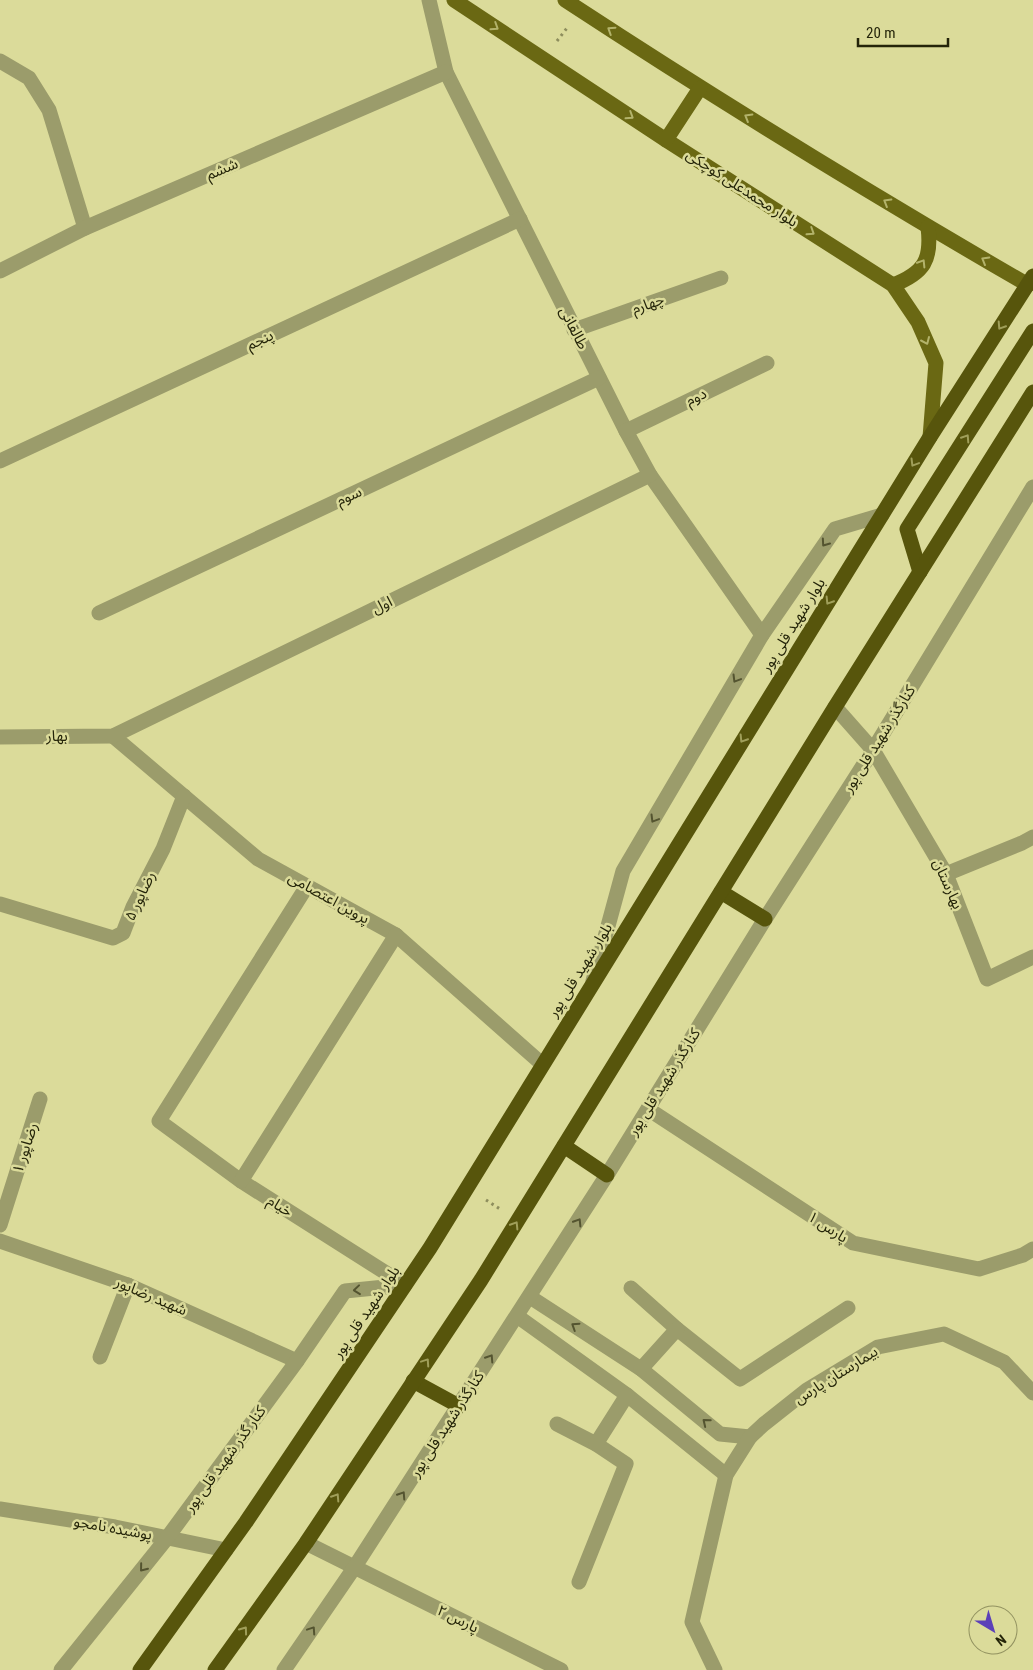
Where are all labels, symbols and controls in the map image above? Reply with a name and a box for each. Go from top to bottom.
scale bar [858,15,948,47]
one-way arrow [489,21,498,30]
text: 20 m [866,24,896,42]
one-way arrow [607,27,616,36]
one-way arrow [625,110,634,119]
one-way arrow [744,114,753,124]
street label: بلوار محمدعلی کوچکی [682,145,801,232]
street label: ششم [203,154,242,186]
one-way arrow [883,198,892,208]
one-way arrow [806,226,815,236]
one-way arrow [982,257,991,267]
one-way arrow [916,259,926,268]
street label: چهارم [629,290,667,320]
street label: طالقانی [556,304,592,352]
one-way arrow [998,320,1007,329]
street label: پنجم [244,326,277,356]
one-way arrow [920,336,931,345]
street label: دوم [683,384,710,412]
one-way arrow [959,434,969,443]
one-way arrow [911,457,920,466]
street label: سوم [333,482,366,511]
one-way arrow [822,538,832,547]
street label: بلوار شهید قلی پور [756,575,830,677]
street label: اول [369,592,395,618]
one-way arrow [825,596,835,605]
one-way arrow [733,673,743,682]
street label: کنارگذر شهید قلی پور [838,681,921,797]
street label: بهار [45,727,68,745]
one-way arrow [740,734,750,743]
one-way arrow [650,813,660,822]
street label: بهارستان [929,856,967,912]
street label: پروین اعتصامی [285,868,373,929]
street label: رضاپور ۵ [121,869,160,924]
street label: بلوار شهید قلی پور [543,920,617,1022]
street label: کنارگذر شهید قلی پور [623,1024,706,1140]
street label: رضاپور ۱ [8,1120,43,1176]
street label: خیام [263,1191,296,1222]
street label: پارس ۱ [804,1207,851,1247]
one-way arrow [571,1218,581,1227]
one-way arrow [508,1222,518,1231]
street label: بلوار شهید قلی پور [328,1262,404,1363]
street label: شهید رضاپور [111,1272,190,1320]
one-way arrow [352,1284,360,1295]
one-way arrow [571,1323,581,1332]
street label: بیمارستان پارس [791,1342,882,1409]
one-way arrow [484,1355,493,1364]
one-way arrow [420,1358,429,1367]
street label: کنارگذر شهید قلی پور [405,1367,489,1482]
street label: کنار گذر شهید قلی پور [180,1402,271,1517]
one-way arrow [702,1419,711,1428]
one-way arrow [395,1491,405,1500]
one-way arrow [330,1493,339,1503]
street label: پوشیده نامجو [72,1512,154,1545]
one-way arrow [141,1562,149,1571]
street label: پارس ۲ [434,1601,482,1638]
north arrow [968,1605,1018,1655]
one-way arrow [306,1626,315,1636]
one-way arrow [238,1627,246,1636]
text: N [993,1631,1009,1649]

